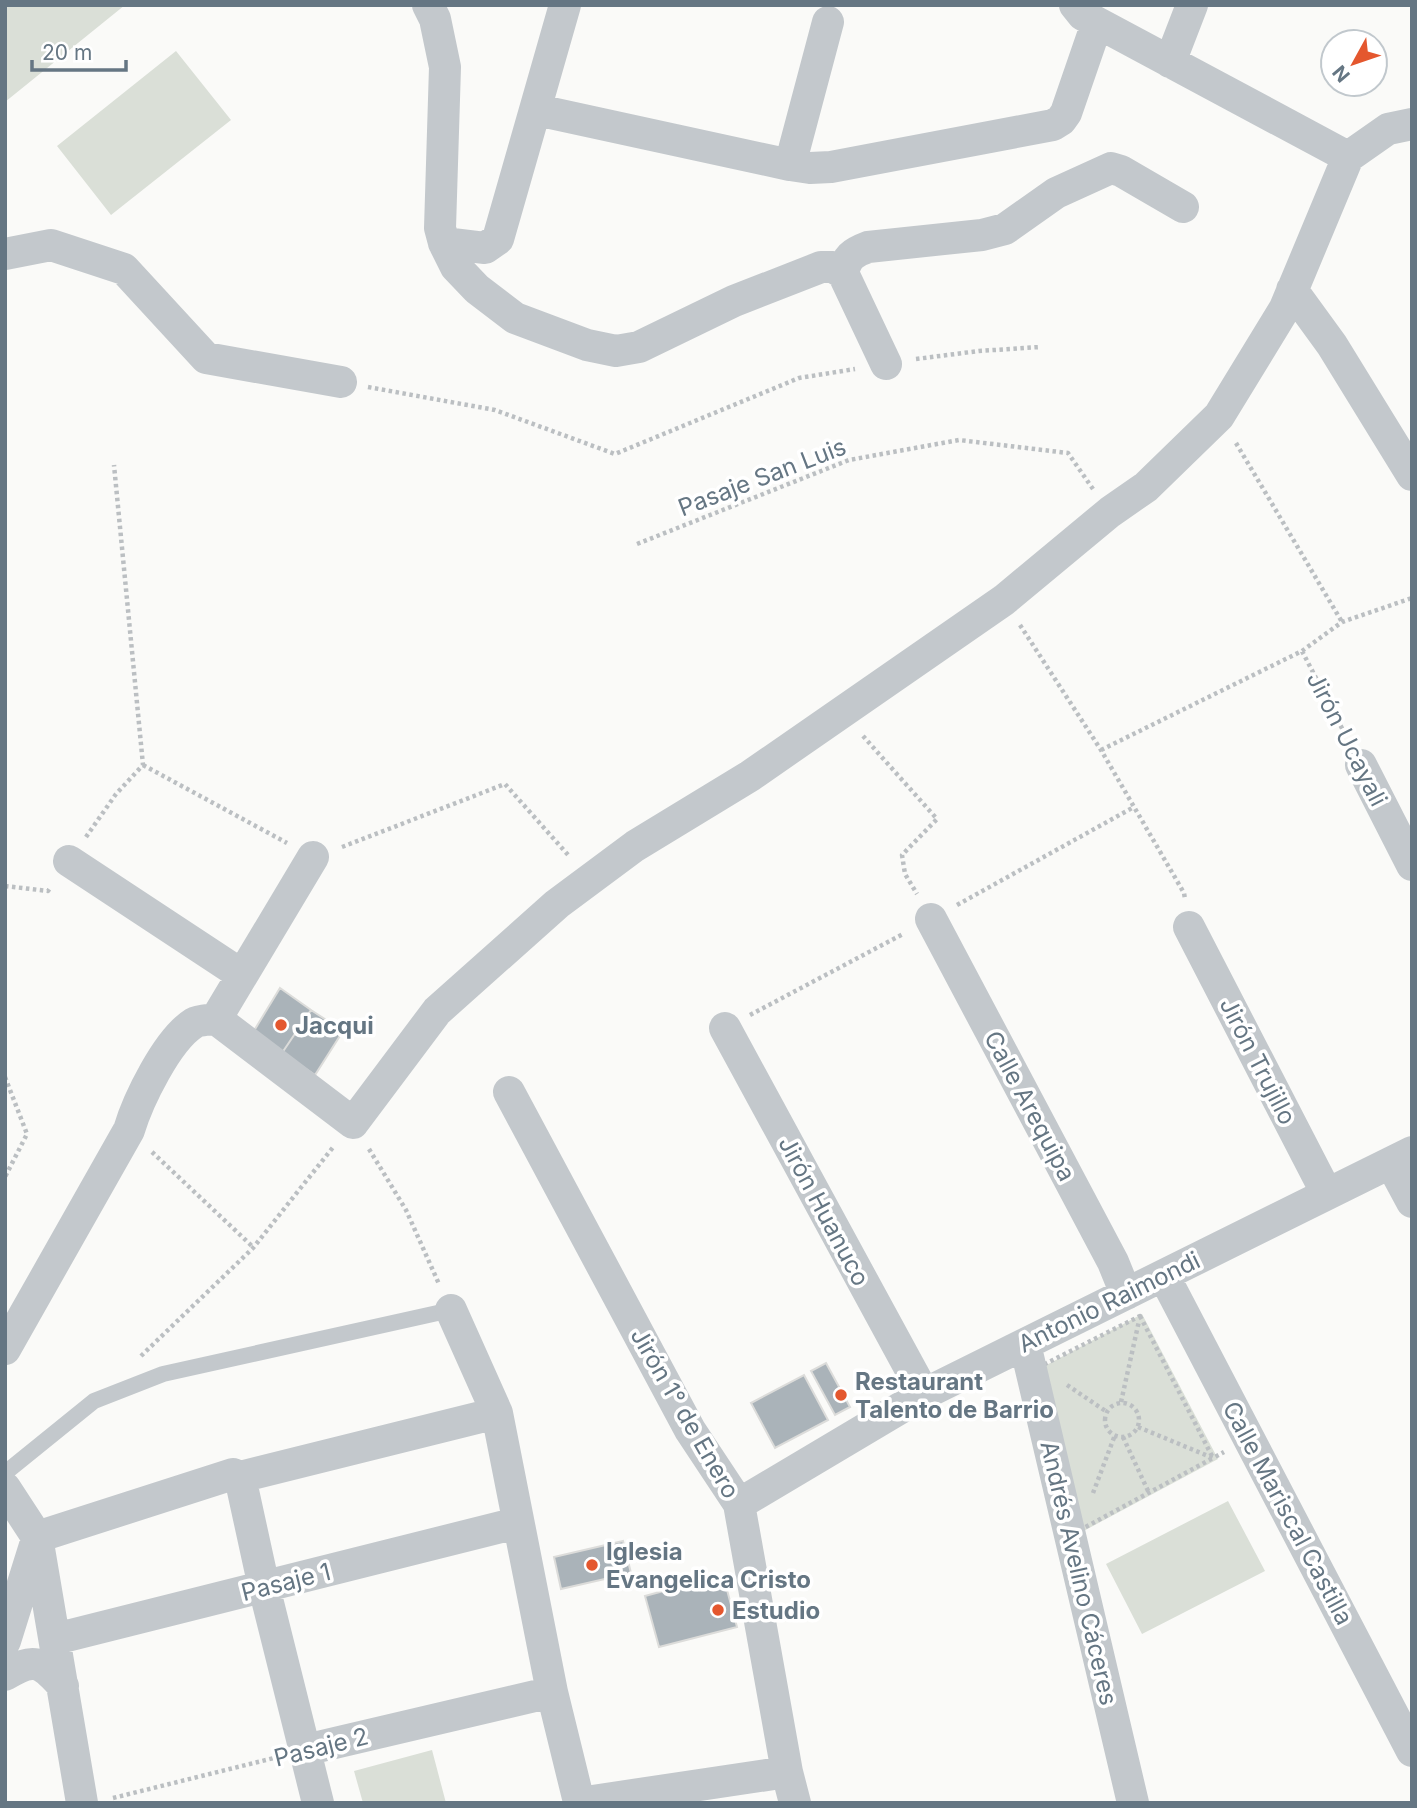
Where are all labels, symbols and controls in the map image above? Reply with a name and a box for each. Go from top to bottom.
scale bar [32,28,126,72]
north arrow [1319,28,1389,98]
text: 20 m [42,40,92,65]
text: N [1328,61,1355,87]
street label: Pasaje San Luis [674,432,850,522]
street label: Jirón Ucayali [1301,667,1393,811]
street label: Jirón Trujillo [1214,993,1302,1129]
place label: Jacqui [295,1011,374,1040]
marker: Jacqui [273,1017,289,1033]
street label: Calle Arequipa [978,1026,1082,1186]
street label: Jirón Huanuco [772,1131,876,1291]
street label: Antonio Raimondi [1013,1245,1205,1359]
street label: Jirón 1° de Enero [624,1323,746,1503]
place label: Restaurant Talento de Barrio [855,1367,1054,1424]
marker: Restaurant Talento de Barrio [833,1387,849,1403]
street label: Calle Mariscal Castilla [1217,1396,1359,1630]
street label: Andrés Avelino Cáceres [1034,1438,1124,1708]
place label: Iglesia Evangelica Cristo [606,1537,811,1594]
street label: Pasaje 1 [238,1557,334,1607]
marker: Iglesia Evangelica Cristo [584,1557,600,1573]
place label: Estudio [732,1596,820,1625]
marker: Estudio [710,1602,726,1618]
street label: Pasaje 2 [271,1721,371,1773]

